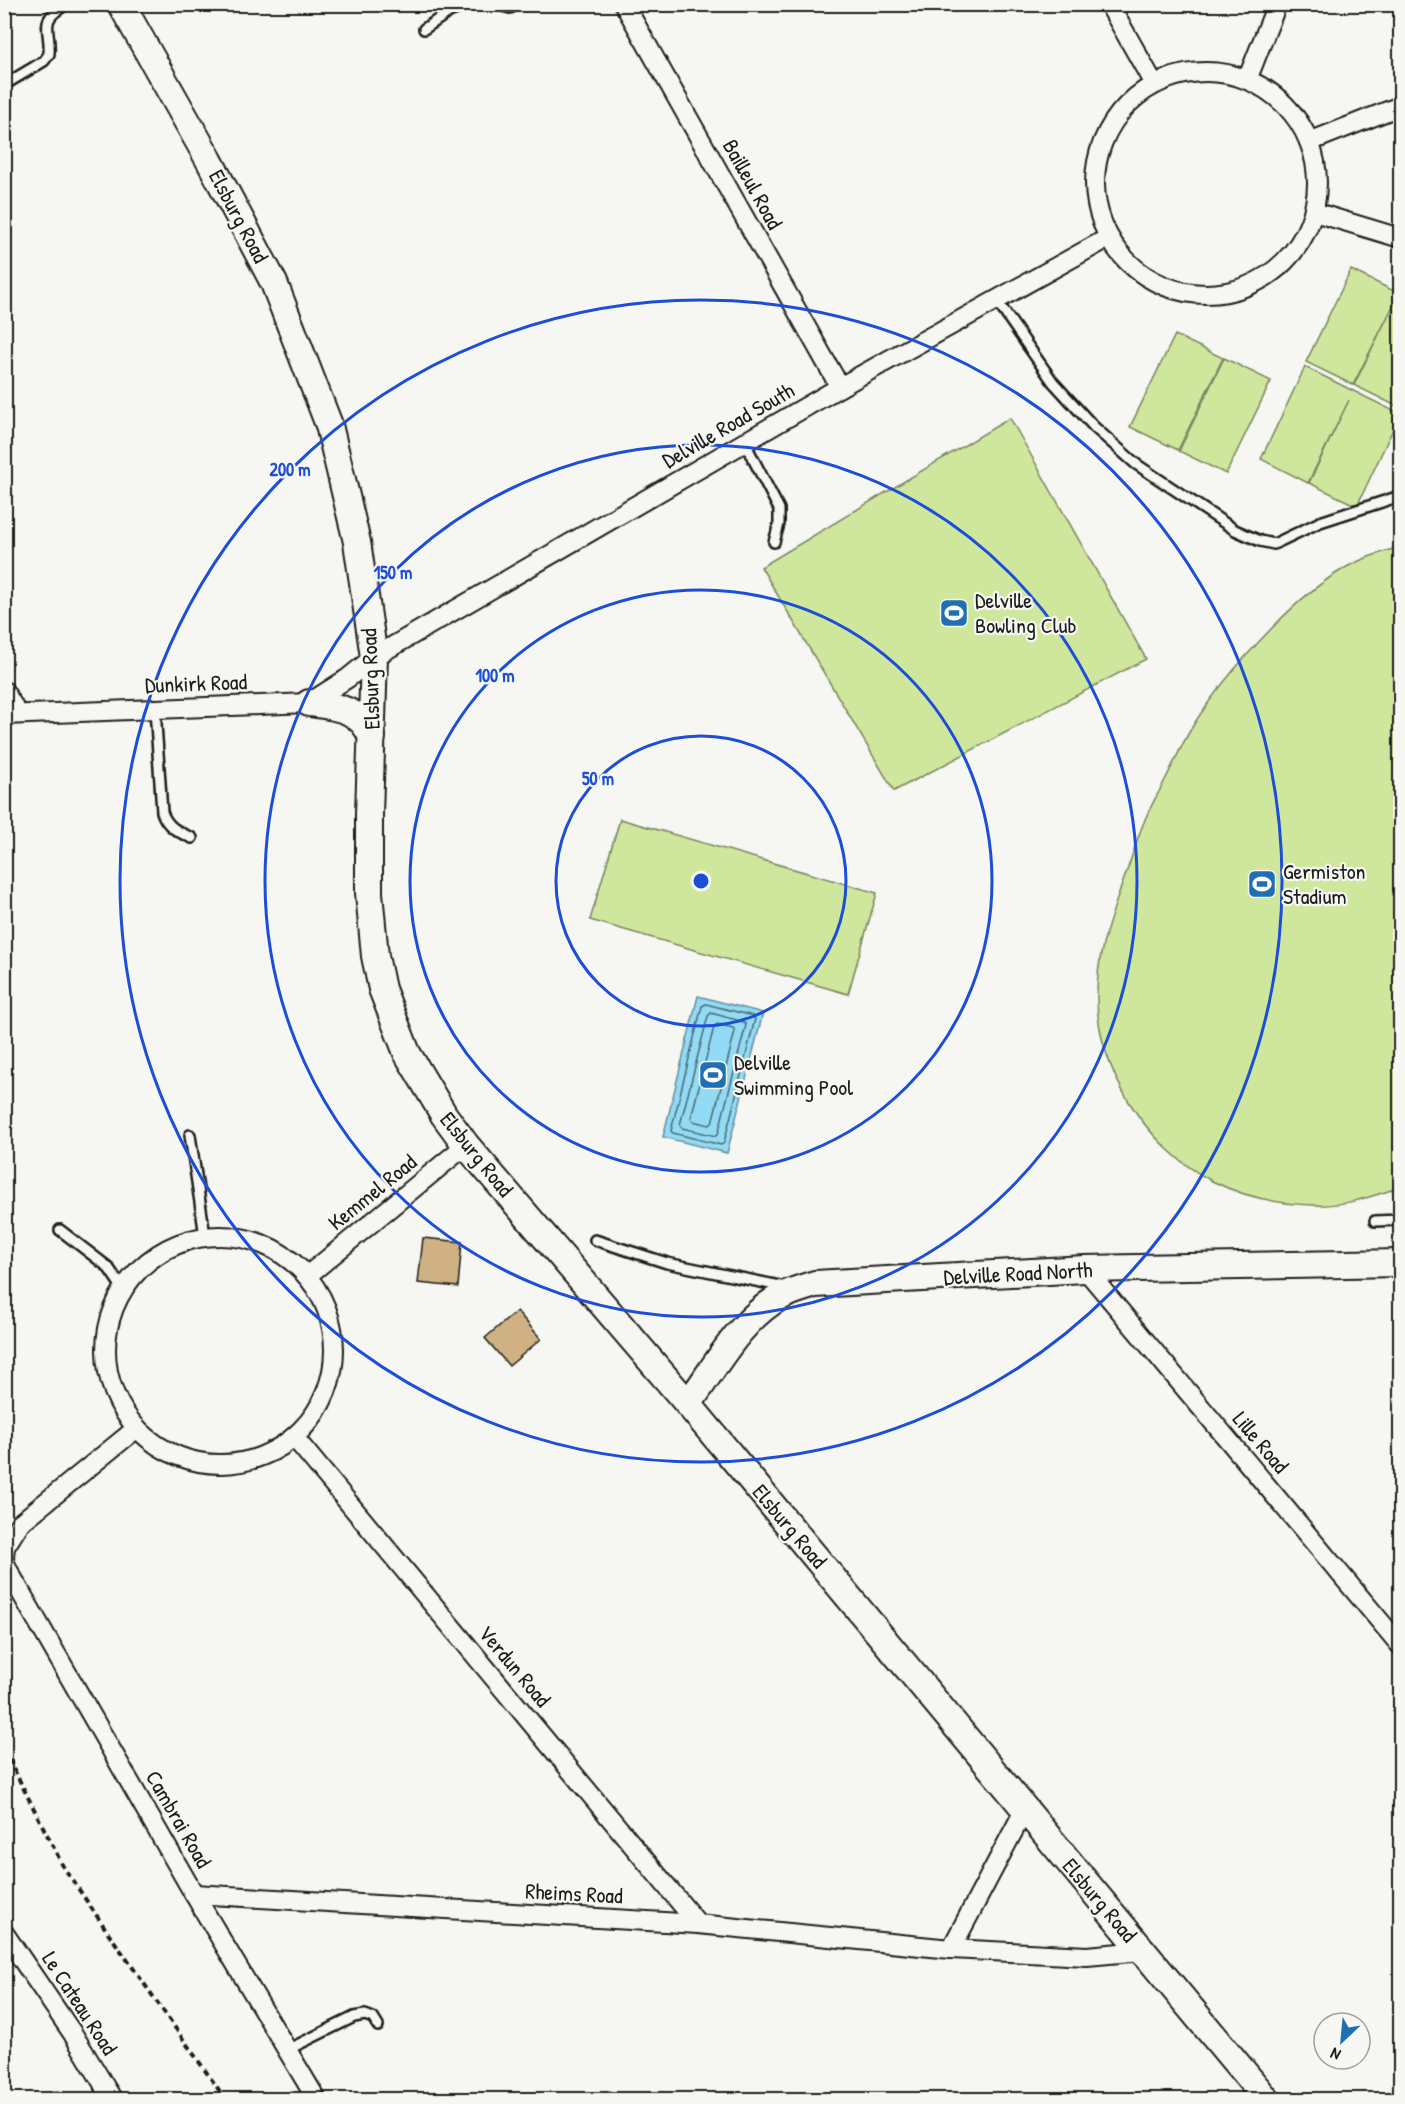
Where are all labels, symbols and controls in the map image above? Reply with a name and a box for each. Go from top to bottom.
street label: Bailleul Road [716,134,790,235]
street label: Elsburg Road [202,164,276,268]
street label: Delville Road South [657,375,799,475]
text: 200 m [270,457,310,482]
text: 150 m [374,560,412,585]
place label: Delville Bowling Club [975,585,1077,640]
sports icon: Delville Bowling Club [938,597,970,629]
street label: Elsburg Road [353,627,387,730]
text: 100 m [475,663,515,688]
street label: Dunkirk Road [145,666,248,700]
text: 50 m [582,766,614,791]
place label: Germiston Stadium [1283,856,1366,911]
sports icon: Germiston Stadium [1246,868,1278,900]
centre of rings [691,871,711,891]
place label: Delville Swimming Pool [734,1047,853,1102]
sports icon: Delville Swimming Pool [697,1059,729,1091]
street label: Elsburg Road [433,1105,521,1203]
street label: Kemmel Road [321,1147,423,1237]
street label: Delville Road North [943,1254,1093,1292]
street label: Lille Road [1226,1405,1296,1480]
street label: Elsburg Road [746,1478,834,1575]
street label: Verdun Road [472,1619,558,1714]
street label: Cambrai Road [139,1765,219,1874]
street label: Elsburg Road [1056,1852,1144,1949]
street label: Rheims Road [525,1875,624,1911]
street label: Le Cateau Road [35,1946,125,2061]
north arrow [1312,2011,1372,2071]
text: N [1326,2043,1344,2066]

